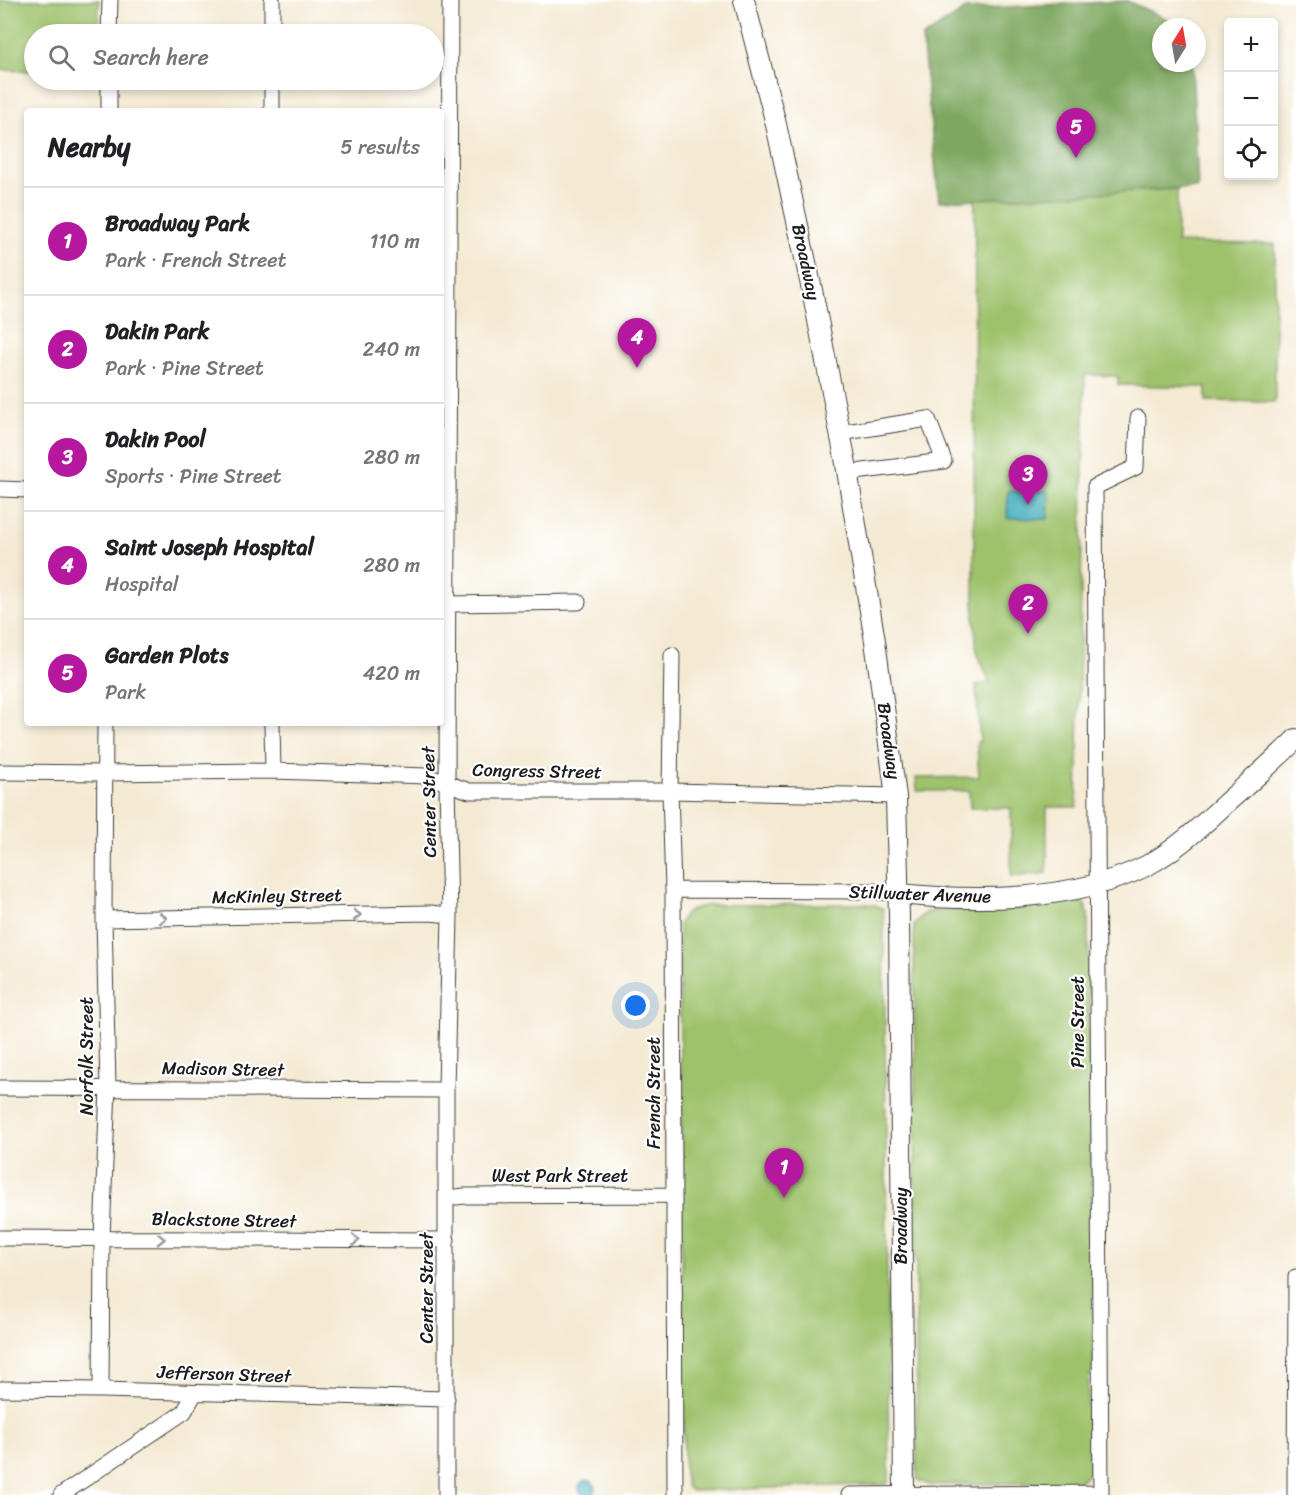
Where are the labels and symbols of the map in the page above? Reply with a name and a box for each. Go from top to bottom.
north arrow [1152,18,1206,72]
pin: 5 [1056,108,1096,158]
street label: Broadway [782,221,830,304]
pin: 4 [618,318,656,368]
pin: 3 [1008,456,1048,505]
pin: 2 [1008,584,1048,634]
street label: Broadway [868,701,910,782]
street label: Center Street [412,745,446,858]
street label: Congress Street [472,754,602,788]
street label: Stillwater Avenue [849,876,992,912]
street label: McKinley Street [212,879,342,913]
one-way arrow [353,908,362,921]
one-way arrow [158,912,167,924]
street label: Pine Street [1062,976,1094,1068]
your location [621,991,650,1020]
street label: Norfolk Street [71,997,103,1115]
street label: French Street [638,1037,670,1149]
street label: Madison Street [162,1052,285,1086]
pin: 1 [764,1148,804,1198]
street label: West Park Street [492,1160,628,1192]
street label: Broadway [885,1187,917,1265]
street label: Blackstone Street [151,1203,297,1237]
street label: Center Street [411,1232,443,1344]
one-way arrow [156,1233,165,1245]
one-way arrow [351,1234,360,1247]
street label: Jefferson Street [155,1356,292,1392]

